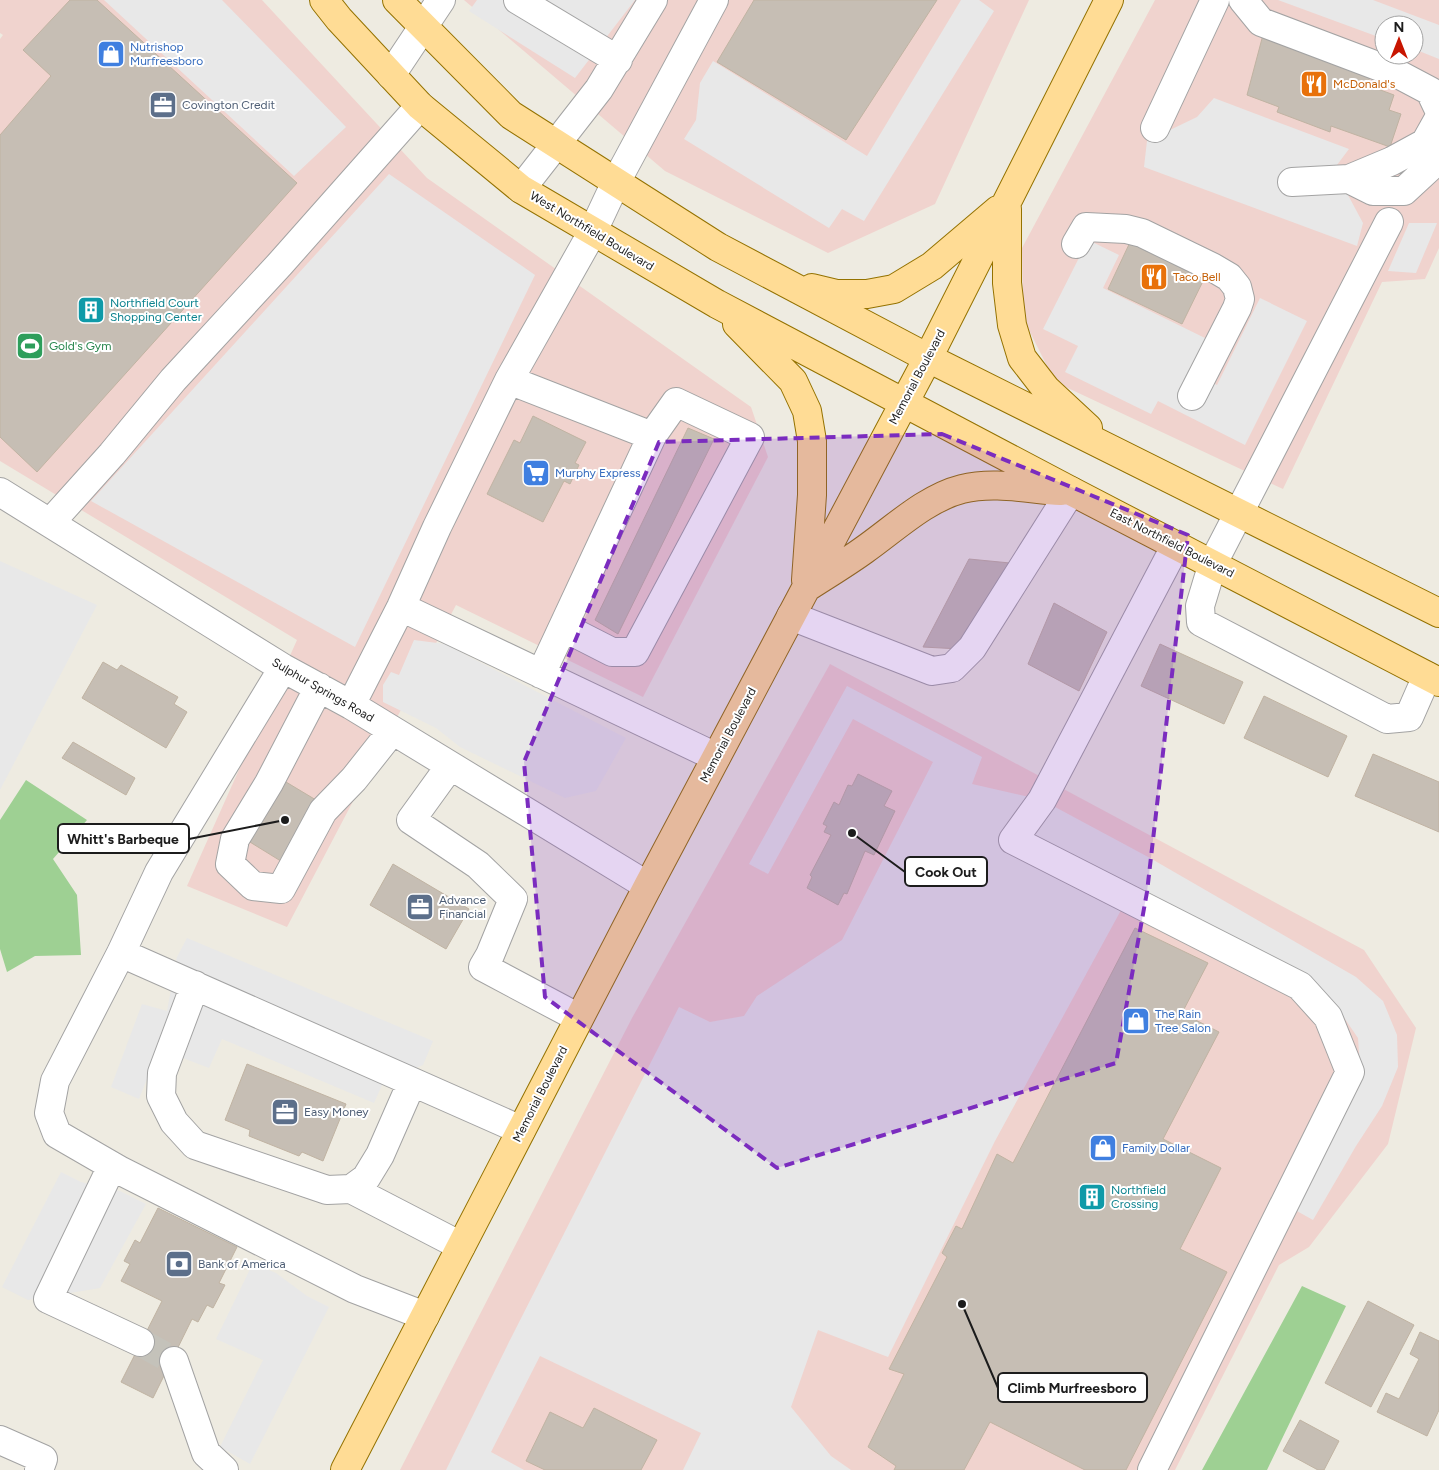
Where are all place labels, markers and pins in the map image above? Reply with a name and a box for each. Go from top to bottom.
shop icon: Nutrishop Murfreesboro [96,39,126,69]
place label: Nutrishop Murfreesboro [130,40,203,68]
restaurant icon: McDonald's [1299,69,1329,99]
place label: McDonald's [1333,77,1396,91]
office icon: Covington Credit [148,90,178,120]
place label: Covington Credit [182,98,275,112]
restaurant icon: Taco Bell [1139,262,1169,292]
place label: Taco Bell [1173,270,1221,284]
building icon: Northfield Court Shopping Center [76,295,106,325]
place label: Northfield Court Shopping Center [110,296,202,324]
sports icon: Gold's Gym [15,331,45,361]
place label: Gold's Gym [49,339,111,353]
supermarket icon: Murphy Express [521,458,551,488]
place label: Murphy Express [555,466,641,480]
callout: Whitt's Barbeque [58,824,189,853]
callout: Cook Out [905,857,987,886]
office icon: Advance Financial [405,892,435,922]
place label: Advance Financial [439,893,486,921]
shop icon: The Rain Tree Salon [1121,1006,1151,1036]
place label: The Rain Tree Salon [1155,1007,1211,1035]
office icon: Easy Money [270,1097,300,1127]
place label: Easy Money [304,1105,369,1119]
shop icon: Family Dollar [1088,1133,1118,1163]
place label: Family Dollar [1122,1141,1190,1155]
building icon: Northfield Crossing [1077,1182,1107,1212]
place label: Northfield Crossing [1111,1183,1166,1211]
bank icon: Bank of America [164,1249,194,1279]
place label: Bank of America [198,1257,286,1271]
callout: Climb Murfreesboro [998,1373,1147,1402]

